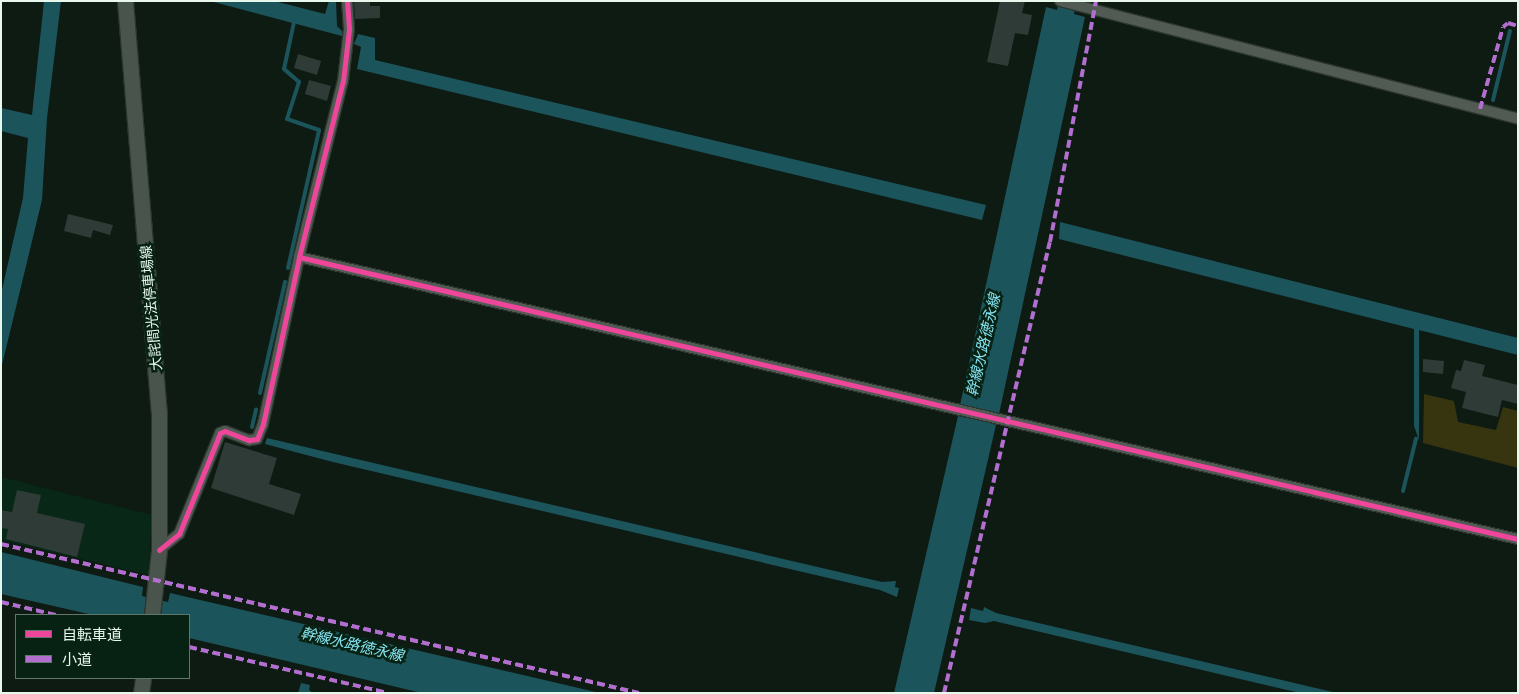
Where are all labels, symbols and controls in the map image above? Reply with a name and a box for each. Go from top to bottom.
street label: 大詫間光法停車場線 [137,245,165,371]
water label: 幹線水路徳永線 [962,292,1004,398]
legend [15,614,190,679]
water label: 幹線水路徳永線 [299,623,405,665]
text: 自転車道 [62,625,122,643]
text: 小道 [62,650,92,668]

